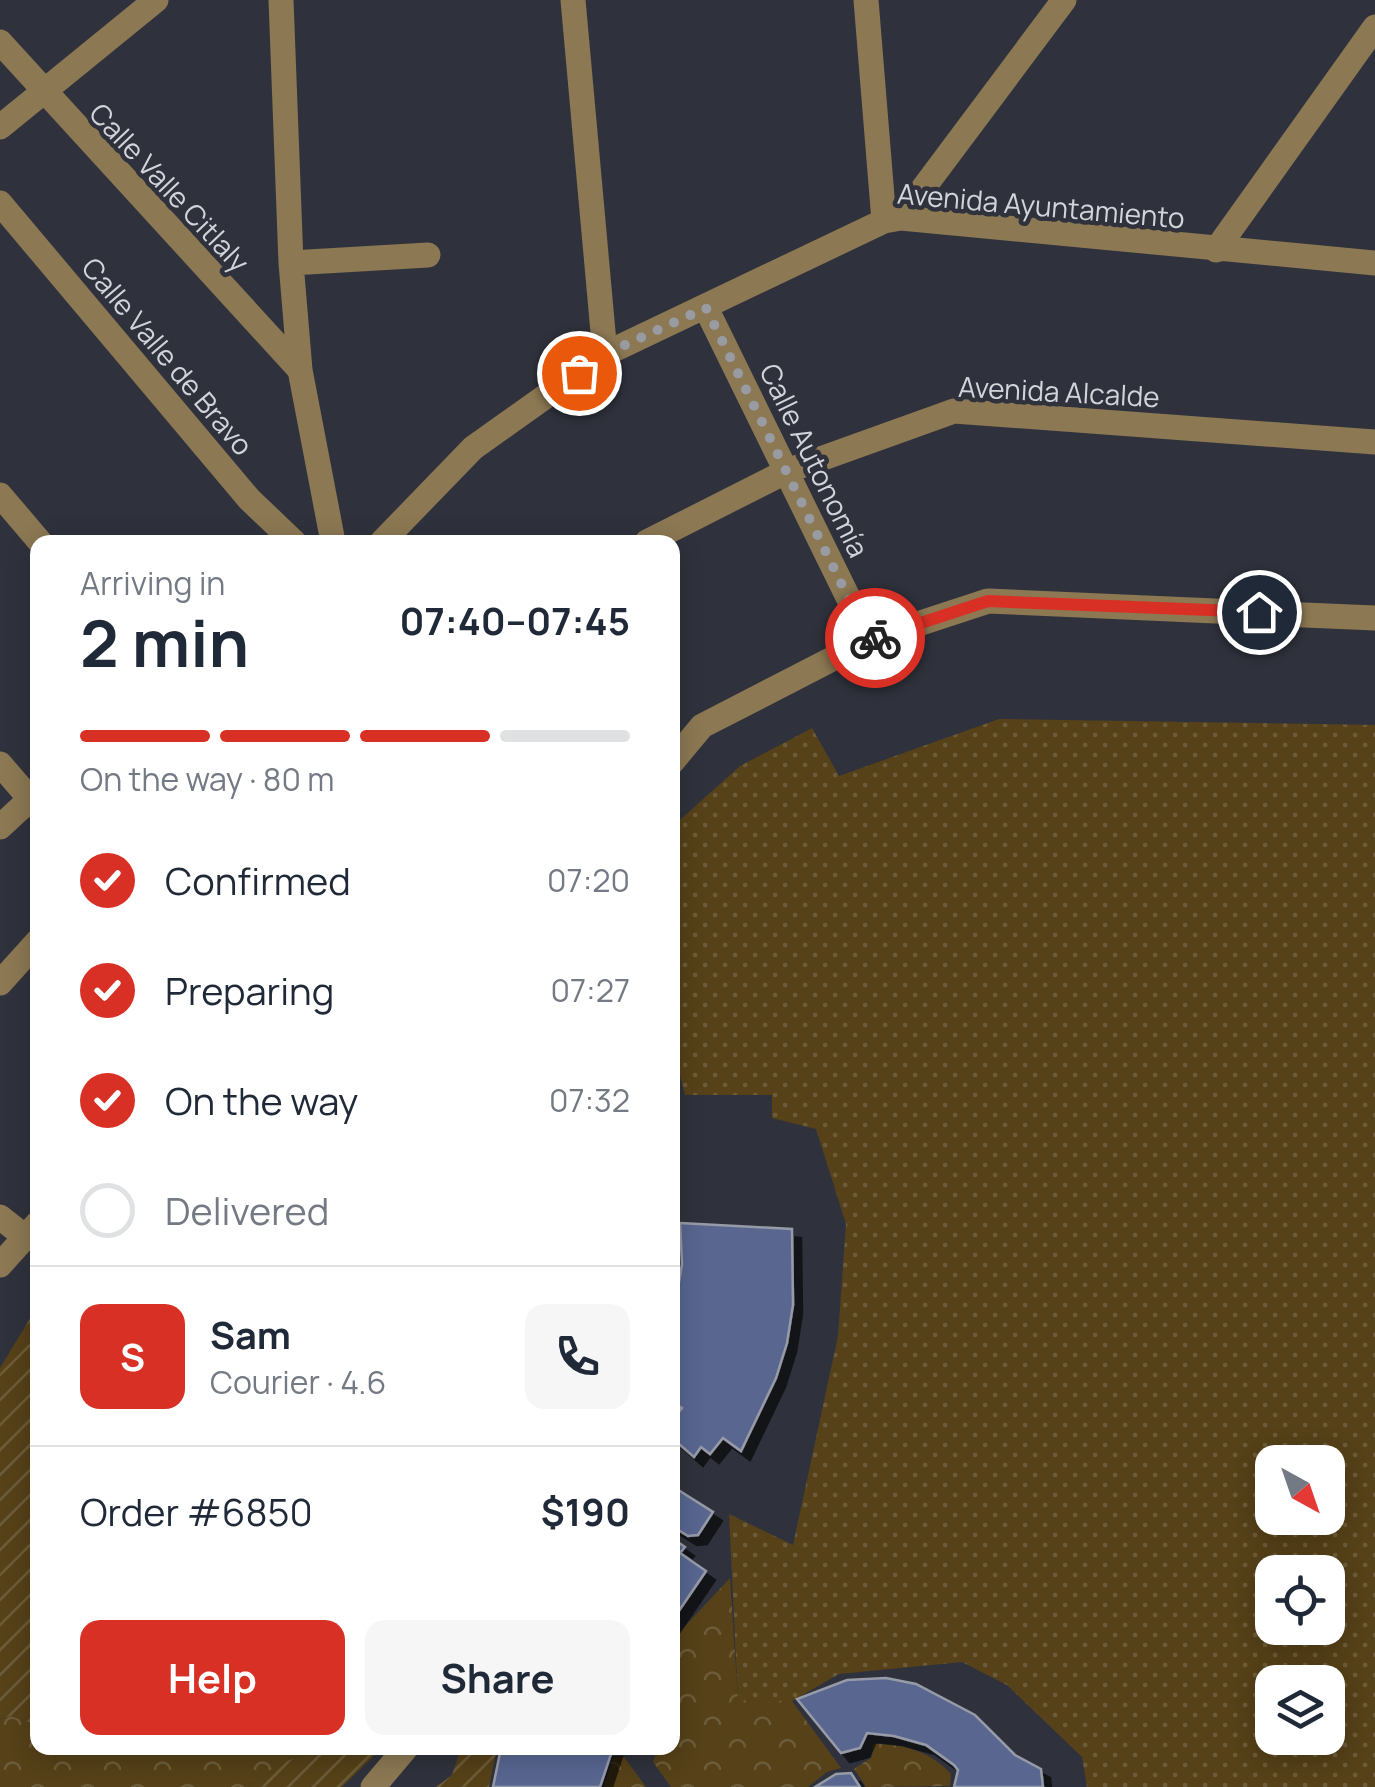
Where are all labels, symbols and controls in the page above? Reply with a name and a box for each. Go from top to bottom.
street label: Calle Valle Citlaly [82,94,258,280]
street label: Avenida Ayuntamiento [896,174,1186,236]
street label: Calle Valle de Bravo [74,249,262,463]
pin [537,331,622,416]
icon: bag [552,346,607,401]
street label: Calle Autonomía [752,357,878,563]
street label: Avenida Alcalde [957,367,1161,415]
text: Arriving in [80,561,225,605]
pin [1217,570,1302,655]
icon: home [1232,585,1287,640]
courier [825,588,925,688]
text: 07:40–07:45 [399,594,630,646]
text: 2 min [80,598,249,687]
icon: bike [848,611,903,666]
text: On the way · 80 m [80,757,334,801]
icon: check [80,853,135,908]
text: Confirmed [165,854,351,906]
text: 07:20 [547,858,630,902]
icon: check [80,963,135,1018]
text: Preparing [165,964,334,1016]
text: 07:27 [551,968,630,1012]
icon: check [80,1073,135,1128]
text: On the way [165,1074,358,1126]
text: 07:32 [549,1078,630,1122]
text: Delivered [165,1184,329,1236]
button: phone [525,1304,630,1409]
text: Sam [210,1308,291,1360]
text: S [120,1330,145,1382]
text: Courier · 4.6 [210,1360,386,1404]
north arrow [1255,1445,1345,1535]
map controls [1255,1445,1345,1755]
text: Order #6850 [80,1485,313,1537]
text: $190 [541,1485,630,1537]
button: locate [1255,1555,1345,1645]
button: Help [80,1620,345,1735]
button: Share [365,1620,630,1735]
button: layers [1255,1665,1345,1755]

